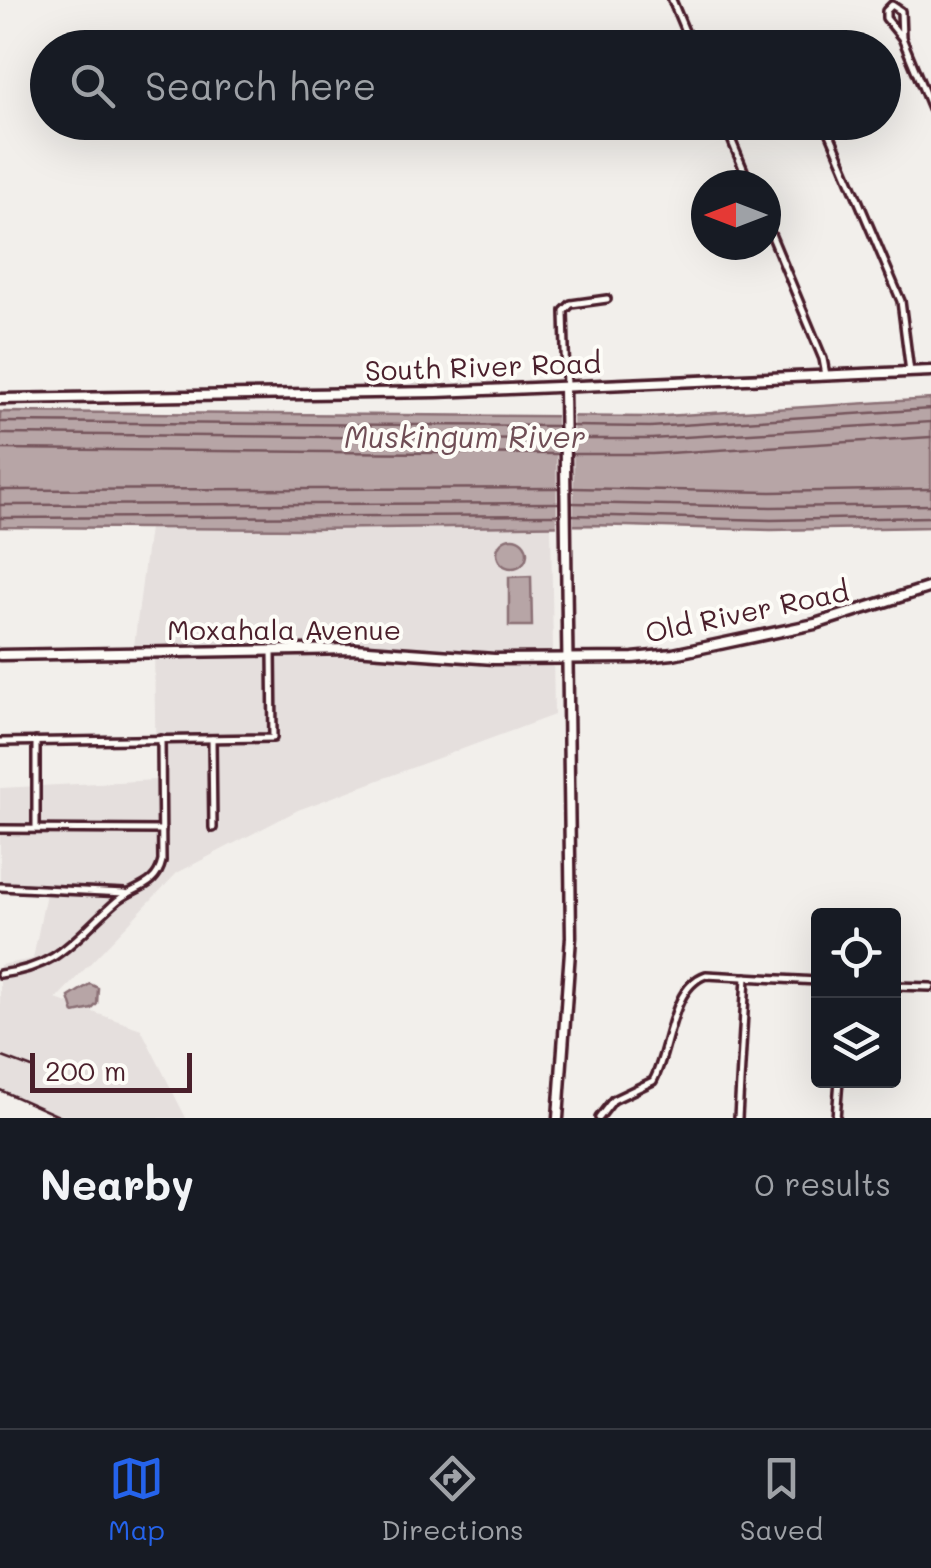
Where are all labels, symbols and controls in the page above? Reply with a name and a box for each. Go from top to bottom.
search box [30,30,901,140]
icon: search [65,58,120,113]
text: Search here [145,60,376,110]
north arrow [691,170,781,260]
street label: South River Road [364,344,602,388]
water label: Muskingum River [344,416,586,456]
street label: Old River Road [642,572,852,650]
street label: Moxahala Avenue [167,611,401,647]
map controls [811,908,901,1088]
button: locate [811,908,901,998]
button: layers [811,998,901,1088]
scale bar [30,1048,192,1092]
text: 200 m [45,1052,126,1088]
text: Nearby [40,1156,194,1211]
text: 0 results [754,1162,891,1204]
tab: Map [108,1451,165,1547]
tab: Directions [381,1451,524,1547]
tab: Saved [740,1451,823,1547]

